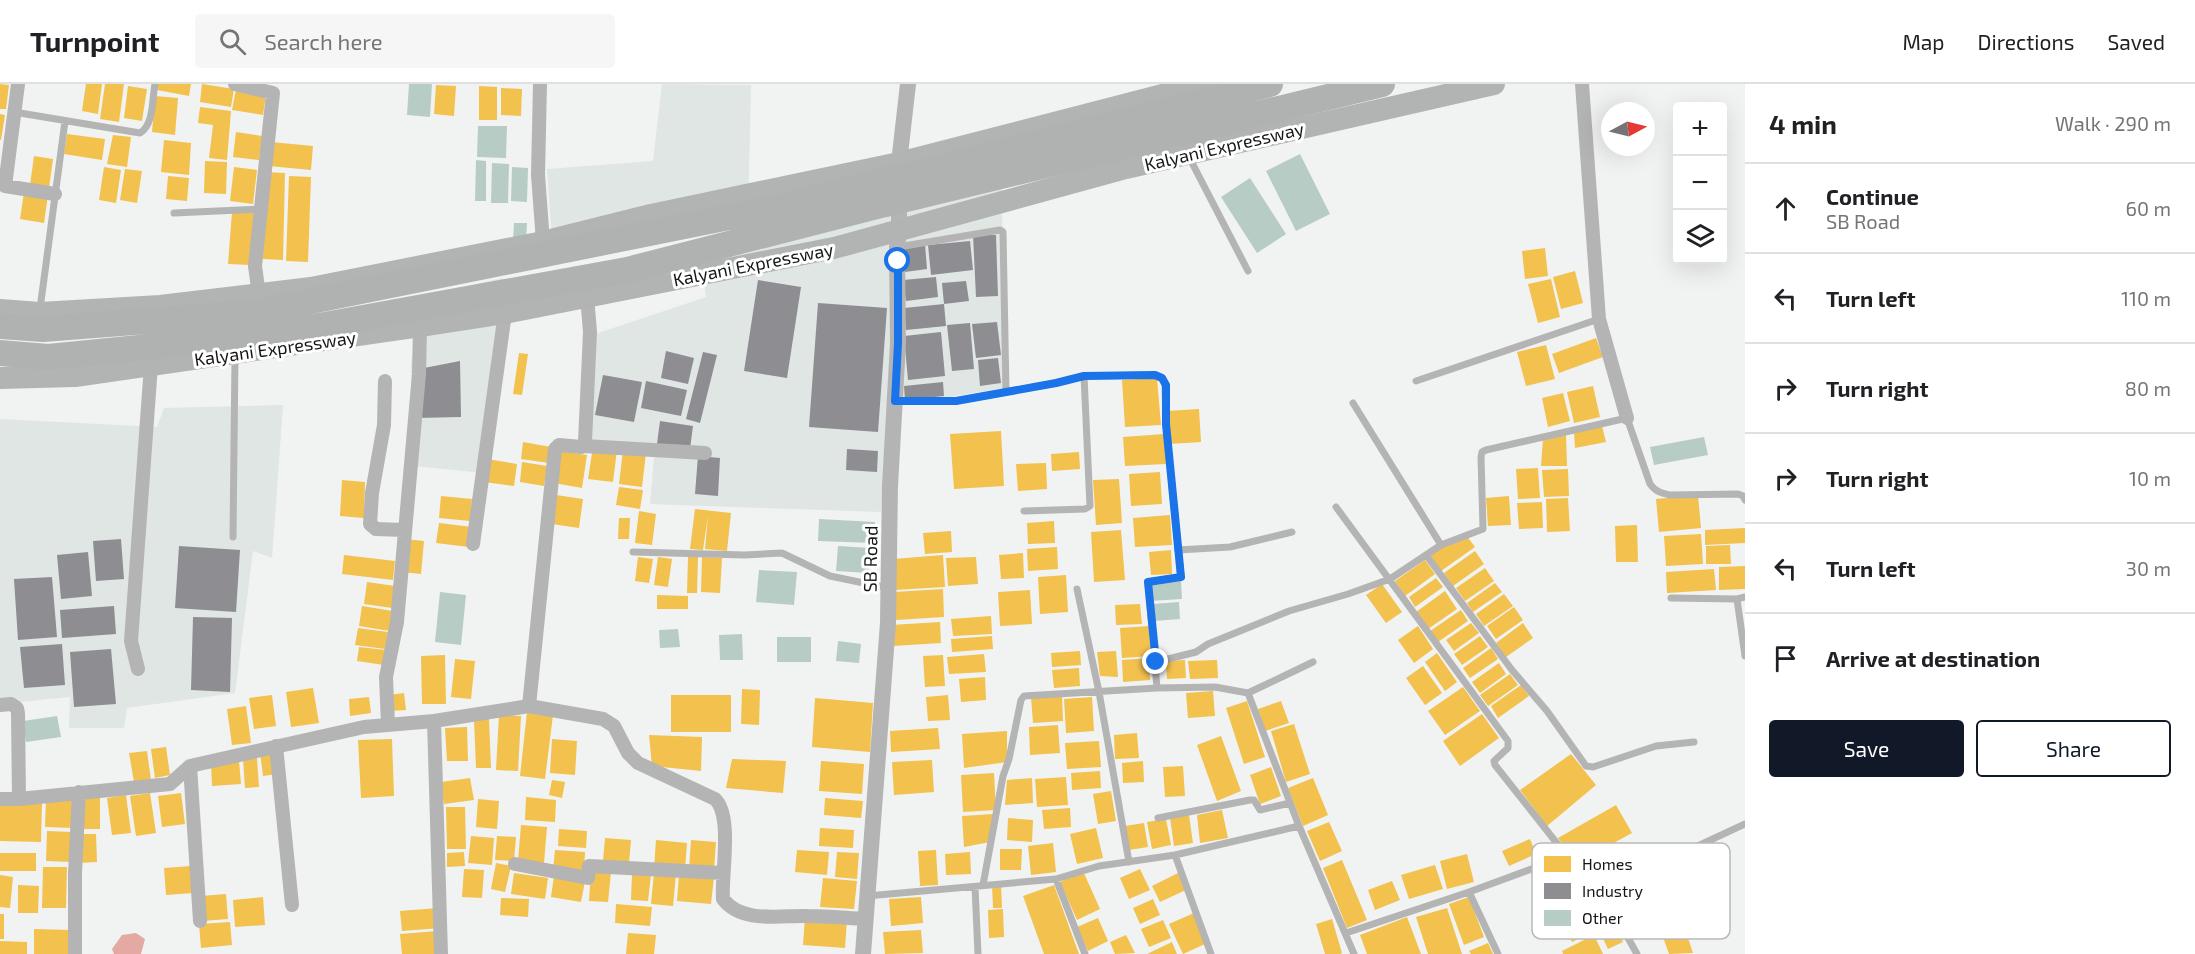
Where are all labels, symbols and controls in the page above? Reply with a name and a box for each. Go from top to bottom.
search box [195,14,615,68]
text: Turnpoint [30,24,159,58]
icon: search [216,25,249,58]
text: Search here [264,28,383,54]
text: Map [1902,29,1945,54]
text: Directions [1978,29,2074,54]
text: Saved [2107,29,2165,54]
north arrow [1601,102,1655,156]
map controls [1673,102,1727,264]
button: + [1673,102,1727,156]
text: 4 min [1769,108,1837,139]
text: Walk · 290 m [2055,111,2171,135]
street label: Kalyani Expressway [1142,117,1306,175]
button: − [1673,156,1727,210]
text: Continue [1826,183,1919,209]
icon: ahead [1769,192,1802,225]
text: 60 m [2126,196,2171,220]
text: SB Road [1826,209,1900,233]
button: layers [1673,210,1727,264]
street label: Kalyani Expressway [671,238,835,290]
route start [884,247,910,273]
icon: left [1769,282,1802,315]
text: Turn left [1826,285,1915,311]
text: 110 m [2121,286,2171,310]
street label: Kalyani Expressway [193,326,358,370]
icon: right [1769,372,1802,405]
text: Turn right [1826,375,1928,401]
text: 80 m [2125,376,2171,400]
icon: right [1769,462,1802,495]
text: Turn right [1826,465,1928,491]
text: 10 m [2129,466,2171,490]
street label: SB Road [858,525,882,593]
icon: left [1769,552,1802,585]
text: Turn left [1826,555,1915,581]
text: 30 m [2126,556,2171,580]
icon: arrive [1769,642,1802,675]
text: Arrive at destination [1826,645,2040,671]
route end [1142,648,1168,674]
button: Save [1769,720,1964,777]
button: Share [1976,720,2171,777]
legend [1532,843,1730,939]
text: Homes [1582,854,1633,873]
text: Industry [1582,881,1643,900]
text: Other [1582,908,1624,927]

